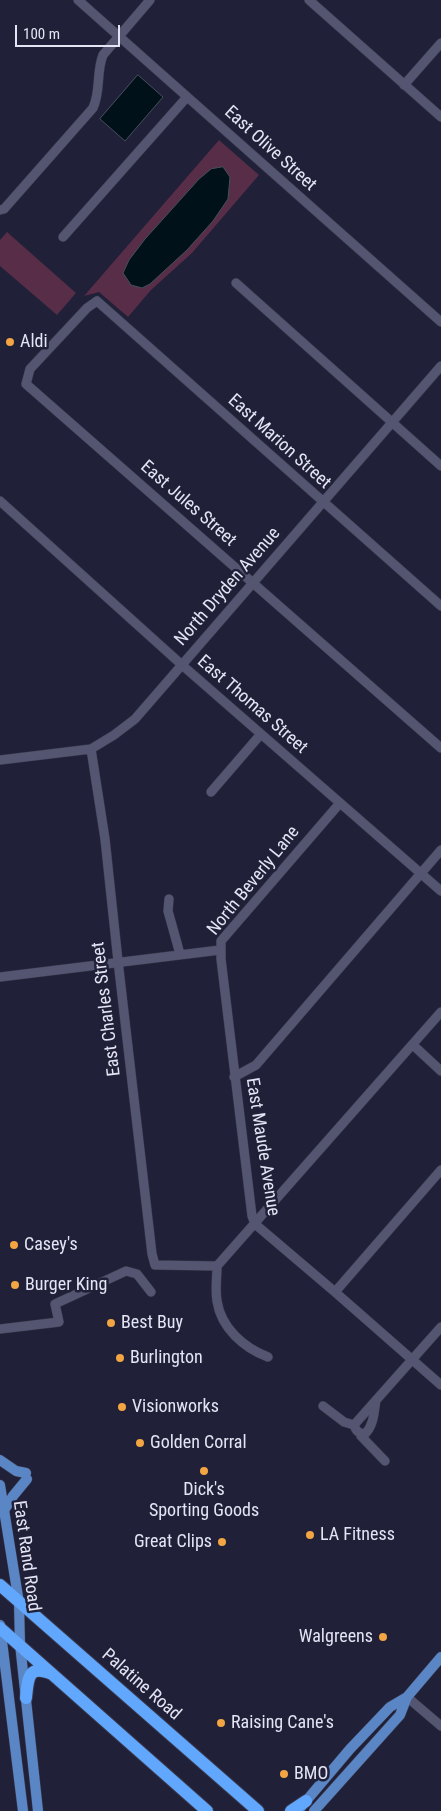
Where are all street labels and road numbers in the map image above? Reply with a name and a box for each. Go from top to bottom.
street label: East Olive Street [219,102,321,196]
street label: East Marion Street [223,390,335,494]
street label: East Jules Street [136,457,240,551]
street label: North Dryden Avenue [171,523,285,651]
street label: East Thomas Street [192,651,312,759]
street label: North Beverly Lane [203,822,305,940]
street label: East Charles Street [88,941,126,1077]
street label: East Maude Avenue [240,1076,284,1218]
street label: East Rand Road [8,1499,44,1613]
street label: Palatine Road [97,1645,185,1725]

